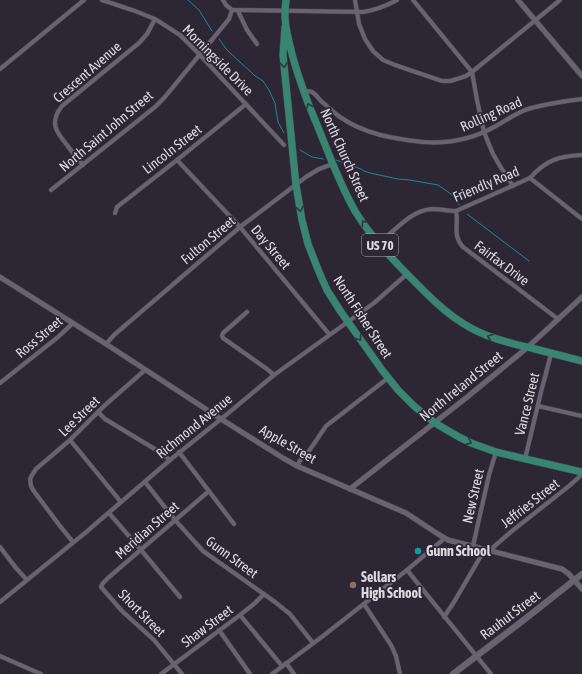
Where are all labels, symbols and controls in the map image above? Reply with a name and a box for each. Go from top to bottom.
street label: Morningside Drive [179,21,257,99]
street label: Crescent Avenue [50,38,124,106]
one-way arrow [279,62,288,69]
street label: North Saint John Street [56,87,156,175]
street label: Rolling Road [458,93,524,135]
one-way arrow [306,102,314,109]
street label: North Church Street [317,106,373,204]
street label: Lincoln Street [139,121,205,177]
street label: Friendly Road [450,163,522,205]
one-way arrow [295,205,303,212]
street label: Fulton Street [178,213,238,267]
one-way arrow [362,221,369,228]
street label: Day Street [248,222,294,272]
road number: US 70 [362,234,398,256]
street label: Fairfax Drive [472,237,532,289]
street label: North Fisher Street [330,273,396,361]
street label: Ross Street [12,313,66,361]
one-way arrow [487,333,494,341]
one-way arrow [355,334,362,341]
street label: North Ireland Street [416,348,506,424]
street label: Vance Street [512,371,542,437]
street label: Richmond Avenue [153,391,235,461]
street label: Lee Street [55,393,103,439]
street label: Apple Street [257,421,319,467]
one-way arrow [464,437,472,445]
street label: New Street [459,467,487,525]
street label: Jeffries Street [498,475,562,531]
street label: Meridian Street [112,498,182,562]
street label: Gunn Street [203,533,261,581]
place label: Gunn School [426,543,491,559]
marker: Gunn School [413,546,423,556]
place label: Sellars High School [361,569,422,601]
marker: Sellars High School [348,580,358,590]
street label: Short Street [115,586,169,640]
street label: Rauhut Street [477,587,543,643]
street label: Shaw Street [178,602,236,650]

